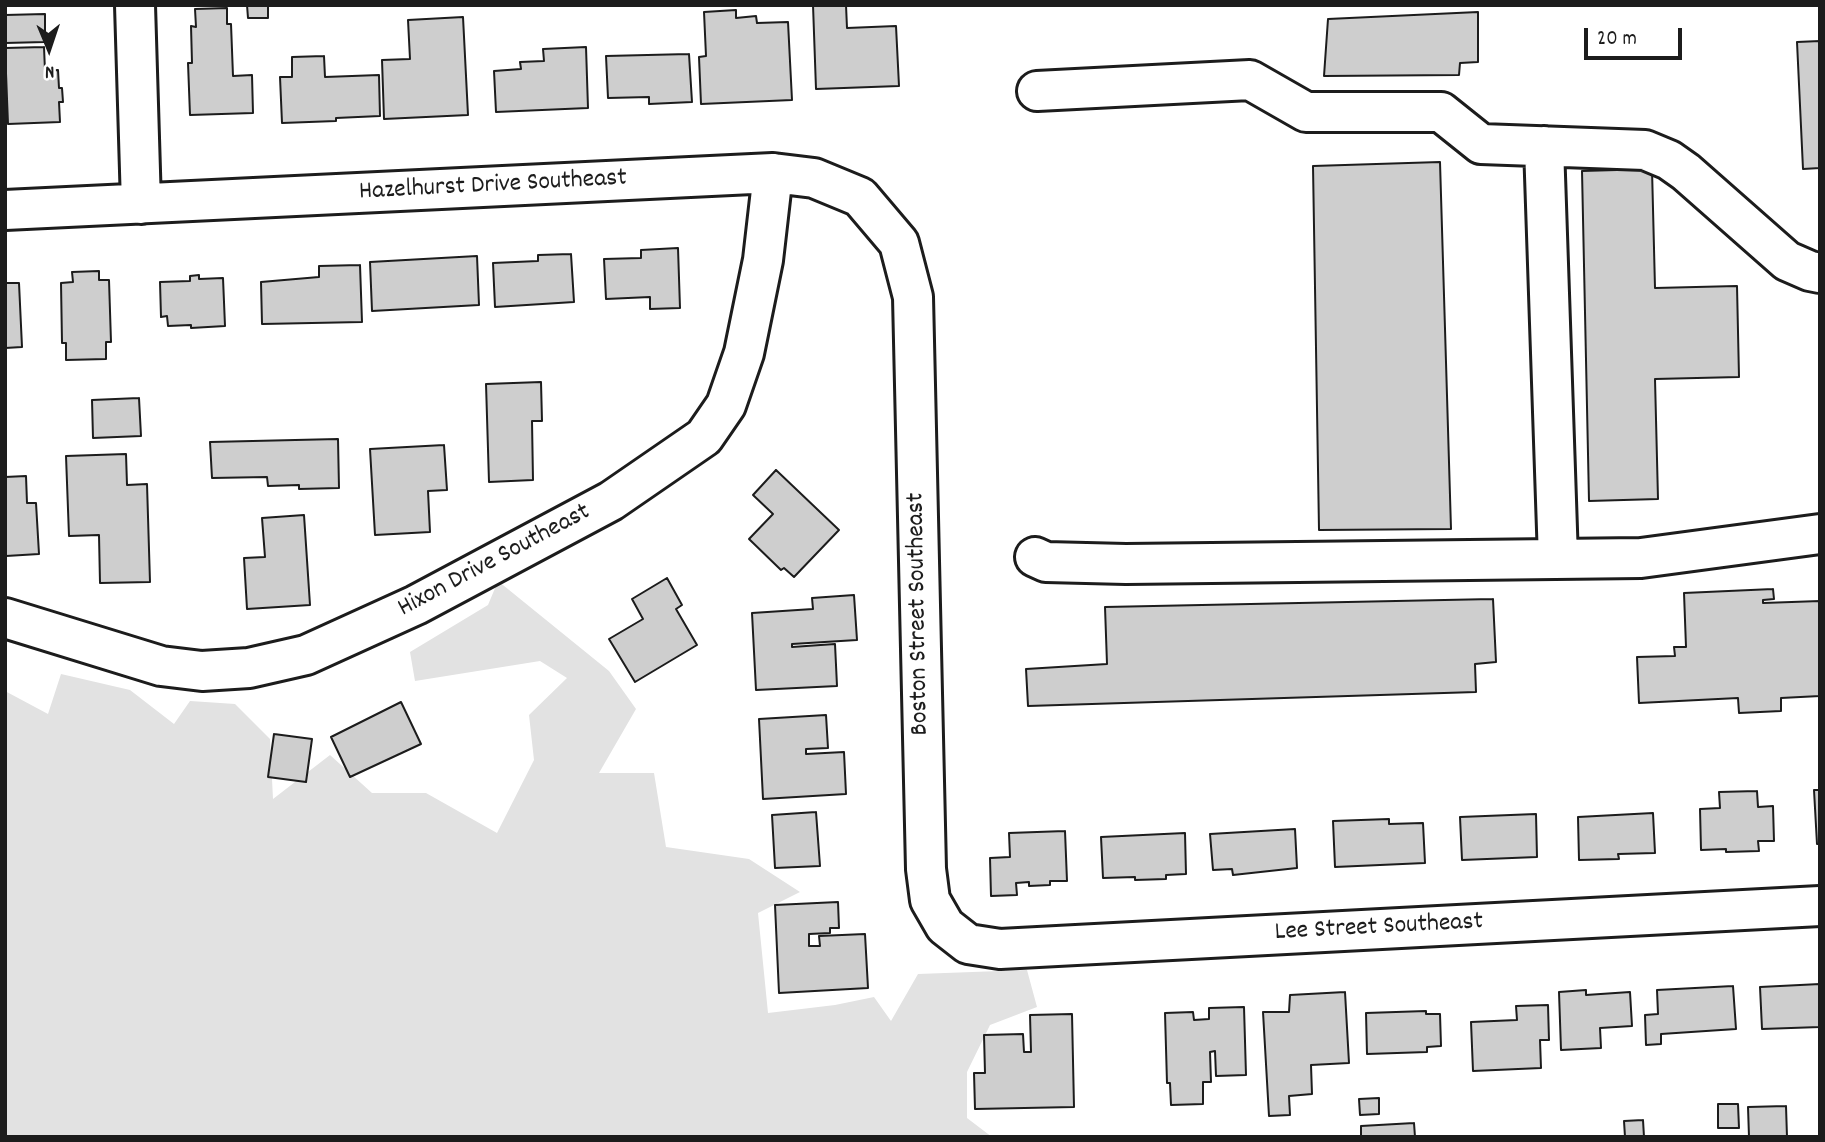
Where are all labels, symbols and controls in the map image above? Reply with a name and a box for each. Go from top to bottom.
north arrow [14,14,84,84]
scale bar [1587,14,1685,58]
text: 20 m [1597,25,1637,55]
text: N [45,57,55,84]
street label: Hazelhurst Drive Southeast [358,164,628,210]
street label: Boston Street Southeast [902,492,938,736]
street label: Hixon Drive Southeast [394,498,596,626]
street label: Lee Street Southeast [1274,908,1484,950]

